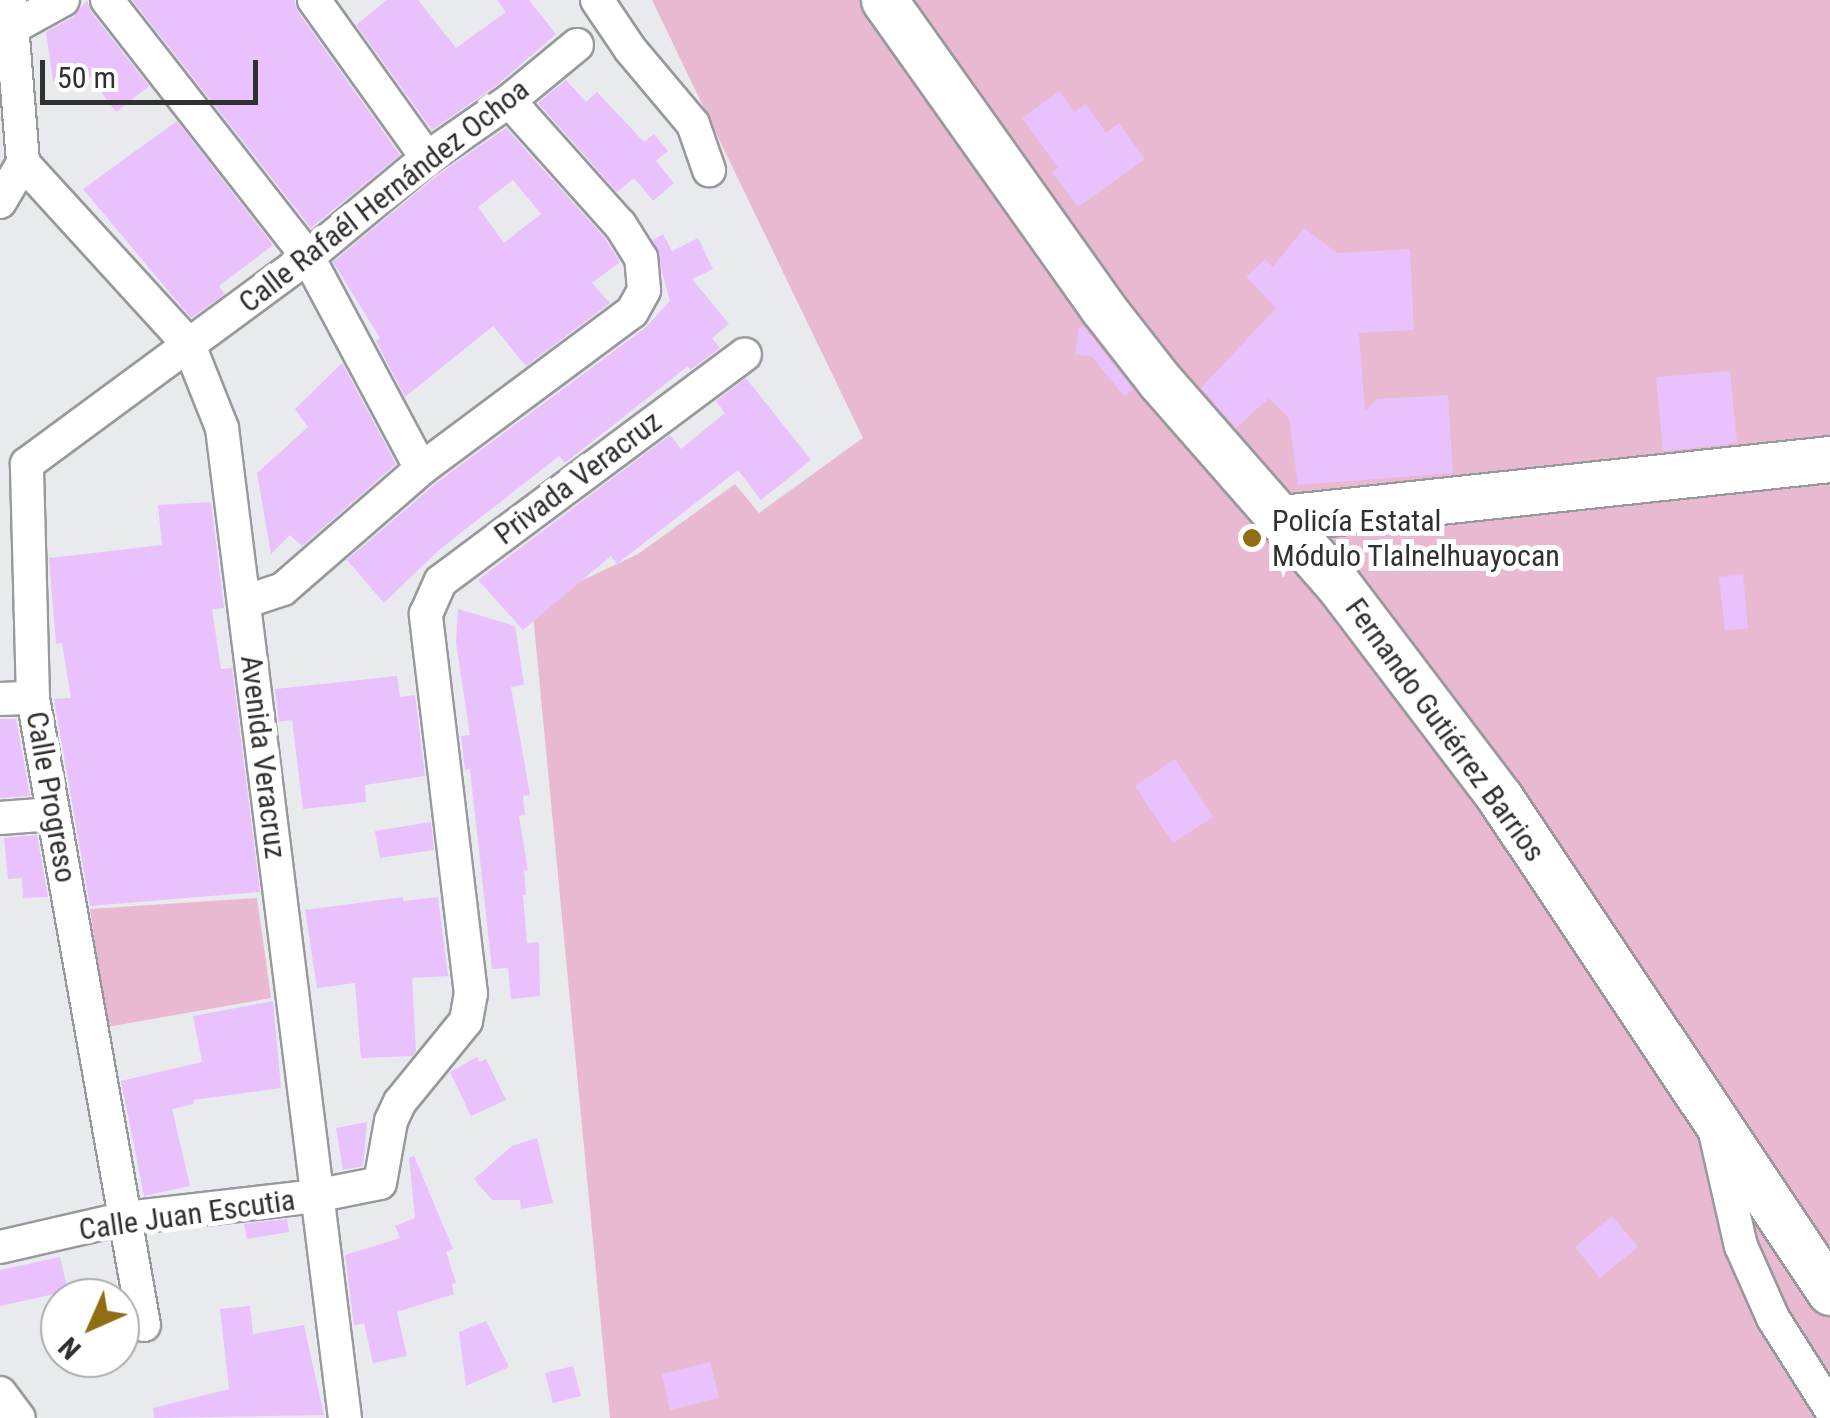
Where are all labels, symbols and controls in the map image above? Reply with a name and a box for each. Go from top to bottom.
scale bar [45,40,262,102]
text: 50 m [57,60,116,95]
street label: Calle Rafaél Hernández Ochoa [232,72,536,320]
street label: Privada Veracruz [487,404,669,552]
place label: Policía Estatal Módulo Tlalnelhuayocan [1272,503,1560,574]
marker: Policía Estatal Módulo Tlalnelhuayocan [1241,527,1263,549]
street label: Fernando Gutiérrez Barrios [1337,591,1553,869]
street label: Avenida Veracruz [233,653,293,861]
street label: Calle Progreso [18,709,84,885]
street label: Calle Juan Escutia [77,1182,297,1248]
north arrow [40,1278,140,1378]
text: N [52,1330,88,1366]

